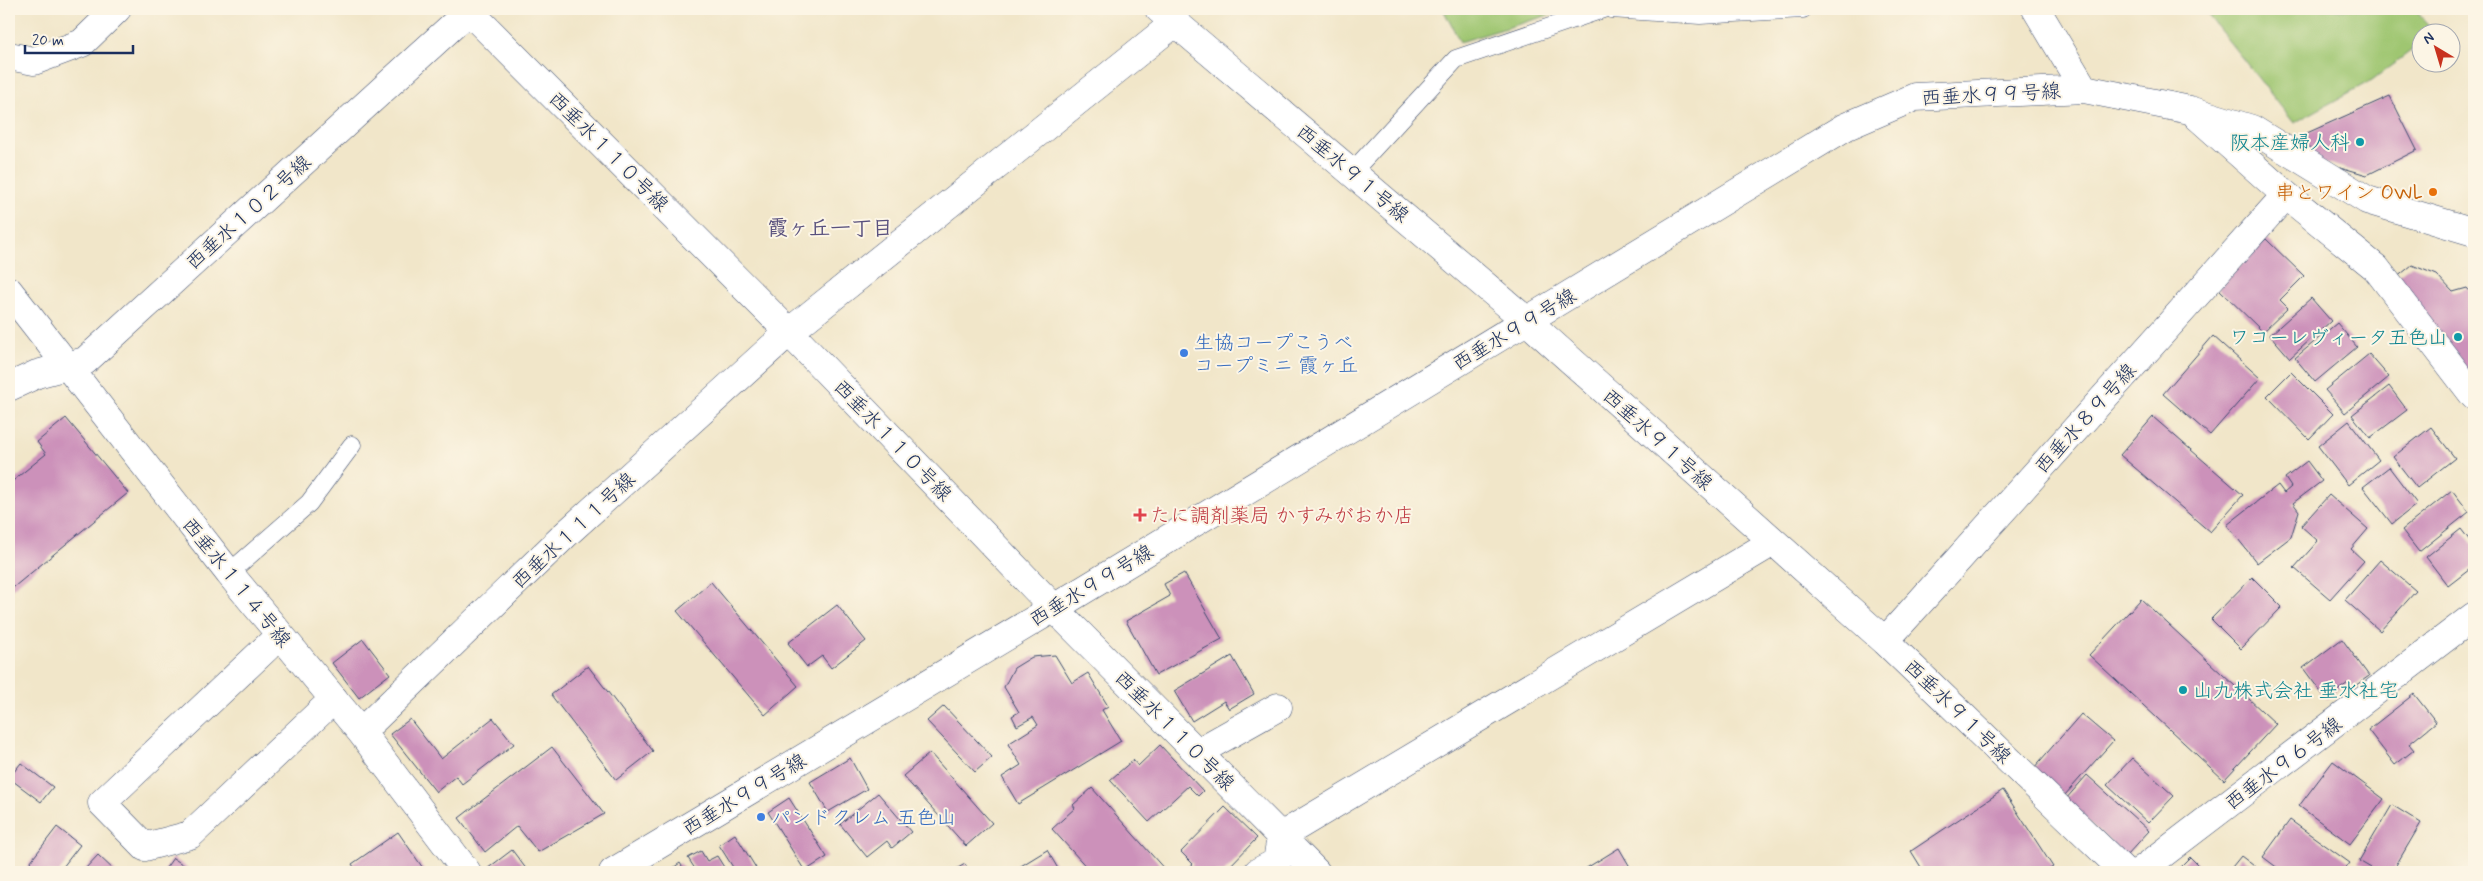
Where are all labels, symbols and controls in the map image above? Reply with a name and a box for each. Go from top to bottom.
scale bar [25,22,132,54]
north arrow [2410,22,2460,72]
text: N [2419,29,2438,49]
text: 20 m [32,31,64,51]
street label: 西垂水９９号線 [1920,78,2062,113]
street label: 西垂水１１０号線 [542,86,674,218]
street label: 西垂水９１号線 [1290,119,1414,229]
place label: 阪本産婦人科 [2230,130,2350,157]
marker: 阪本産婦人科 [2354,136,2366,148]
street label: 西垂水１０２号線 [181,150,317,277]
place label: 串とワイン OWL [2275,180,2423,207]
marker: 串とワイン OWL [2427,186,2439,198]
district label: 霞ヶ丘一丁目 [767,215,893,243]
street label: 西垂水９９号線 [1448,283,1582,378]
place label: ワコーレヴィータ五色山 [2229,325,2448,352]
place label: 生協コープこうべ コープミニ 霞ヶ丘 [1194,330,1359,380]
marker: ワコーレヴィータ五色山 [2452,331,2464,343]
marker: 生協コープこうべ コープミニ 霞ヶ丘 [1178,347,1190,359]
street label: 西垂水８９号線 [2029,358,2143,480]
street label: 西垂水１１０号線 [827,374,957,508]
street label: 西垂水９１号線 [1596,383,1718,497]
street label: 西垂水１１１号線 [506,467,642,596]
place label: たに調剤薬局 かすみがおか店 [1150,503,1414,530]
marker: たに調剤薬局 かすみがおか店 [1134,509,1146,521]
street label: 西垂水１１４号線 [175,512,297,654]
street label: 西垂水９９号線 [1025,539,1159,634]
street label: 西垂水９１号線 [1897,654,2017,770]
street label: 西垂水１１０号線 [1108,665,1240,797]
place label: 山九株式会社 垂水社宅 [2193,678,2398,705]
marker: 山九株式会社 垂水社宅 [2177,684,2189,696]
street label: 西垂水９６号線 [2220,711,2348,817]
street label: 西垂水９９号線 [678,748,812,843]
place label: パンドクレム 五色山 [771,805,956,832]
marker: パンドクレム 五色山 [755,811,767,823]

